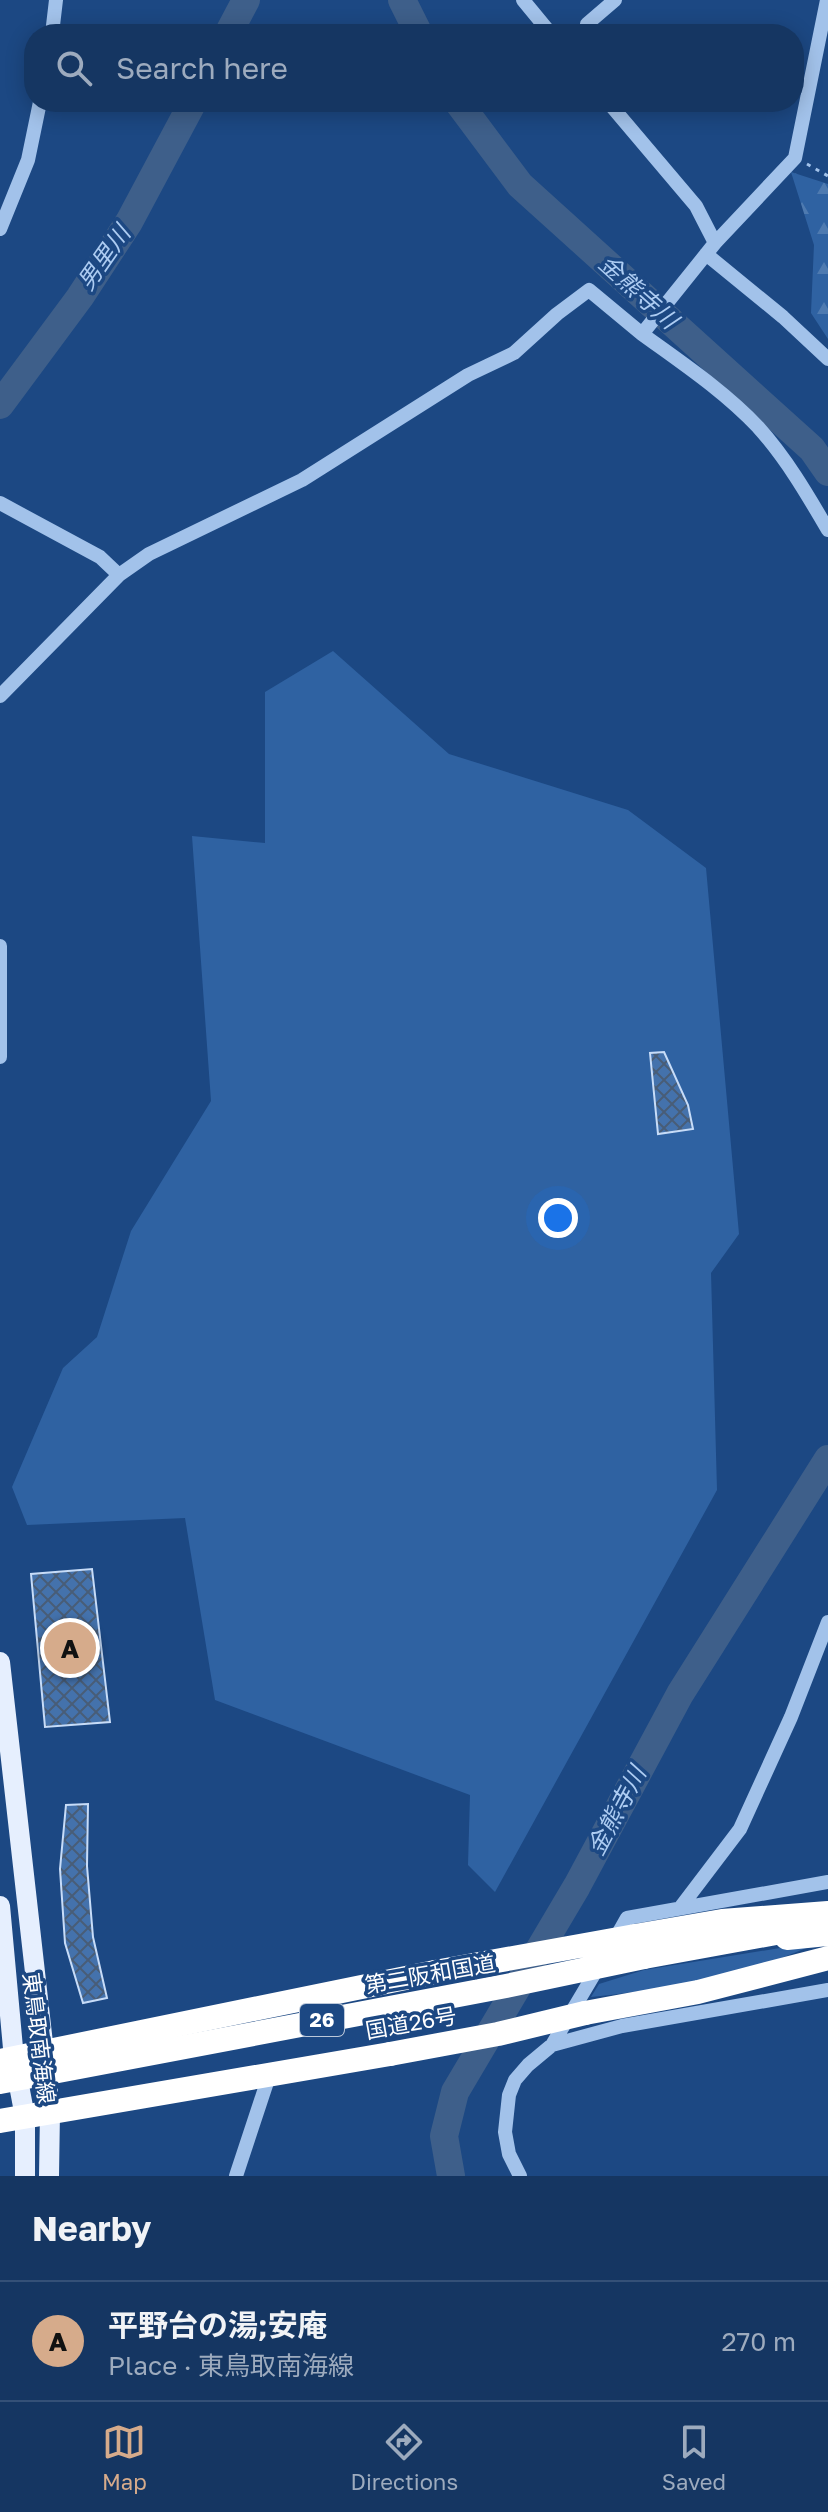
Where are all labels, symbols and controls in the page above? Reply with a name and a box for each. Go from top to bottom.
search box [24,24,804,112]
icon: search [52,46,96,90]
text: Search here [116,50,288,86]
water label: 男里川 [70,217,137,295]
water label: 金熊寺川 [594,248,687,336]
your location [538,1198,578,1238]
pin: A [44,1618,96,1678]
water label: 金熊寺川 [580,1758,652,1859]
street label: 第二阪和国道 [363,1949,497,1998]
street label: 東鳥取南海線 [18,1971,61,2105]
street label: 国道26号 [363,2001,459,2044]
road number: 26 [300,2004,344,2036]
text: Nearby [32,2208,152,2248]
text: 平野台の湯;安庵 [108,2307,328,2343]
text: A [49,2326,67,2357]
text: 270 m [722,2326,796,2357]
text: Place · 東鳥取南海線 [108,2350,354,2381]
tab: Map [102,2420,147,2495]
tab: Directions [351,2420,458,2495]
tab: Saved [662,2420,726,2495]

